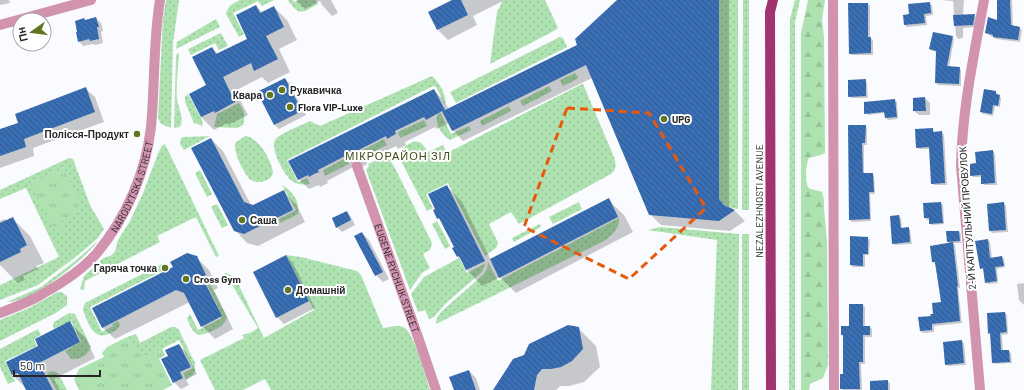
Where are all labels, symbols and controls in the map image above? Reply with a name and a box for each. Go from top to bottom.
north arrow [12,12,52,52]
text: Пн [14,26,30,43]
place label: Рукавичка [290,84,342,96]
marker: Рукавичка [277,85,287,95]
place label: Квара [233,89,262,101]
marker: Квара [265,90,275,100]
place label: Flora VIP-Luxe [298,101,363,113]
marker: Flora VIP-Luxe [285,102,295,112]
place label: UPG [672,113,690,125]
marker: UPG [659,114,669,124]
place label: Полісся-Продукт [45,128,129,140]
marker: Полісся-Продукт [132,129,142,139]
street label: NARODYTSKA STREET [108,139,155,235]
street label: NEZALEZHNOSTI AVENUE [753,144,765,258]
street label: 2-Й КАПІТУЛЬНИЙ ПРОВУЛОК [956,146,978,290]
district label: МІКРОРАЙОН ЗІЛ [345,149,451,162]
place label: Саша [250,214,277,226]
marker: Саша [237,215,247,225]
street label: EUGENE RYCHLIK STREET [372,222,422,335]
place label: Гаряча точка [94,262,157,274]
marker: Гаряча точка [160,263,170,273]
place label: Cross Gym [194,273,241,285]
marker: Cross Gym [181,274,191,284]
place label: Домашній [296,284,345,296]
marker: Домашній [283,285,293,295]
scale bar [14,352,100,378]
text: 50 m [20,358,45,372]

